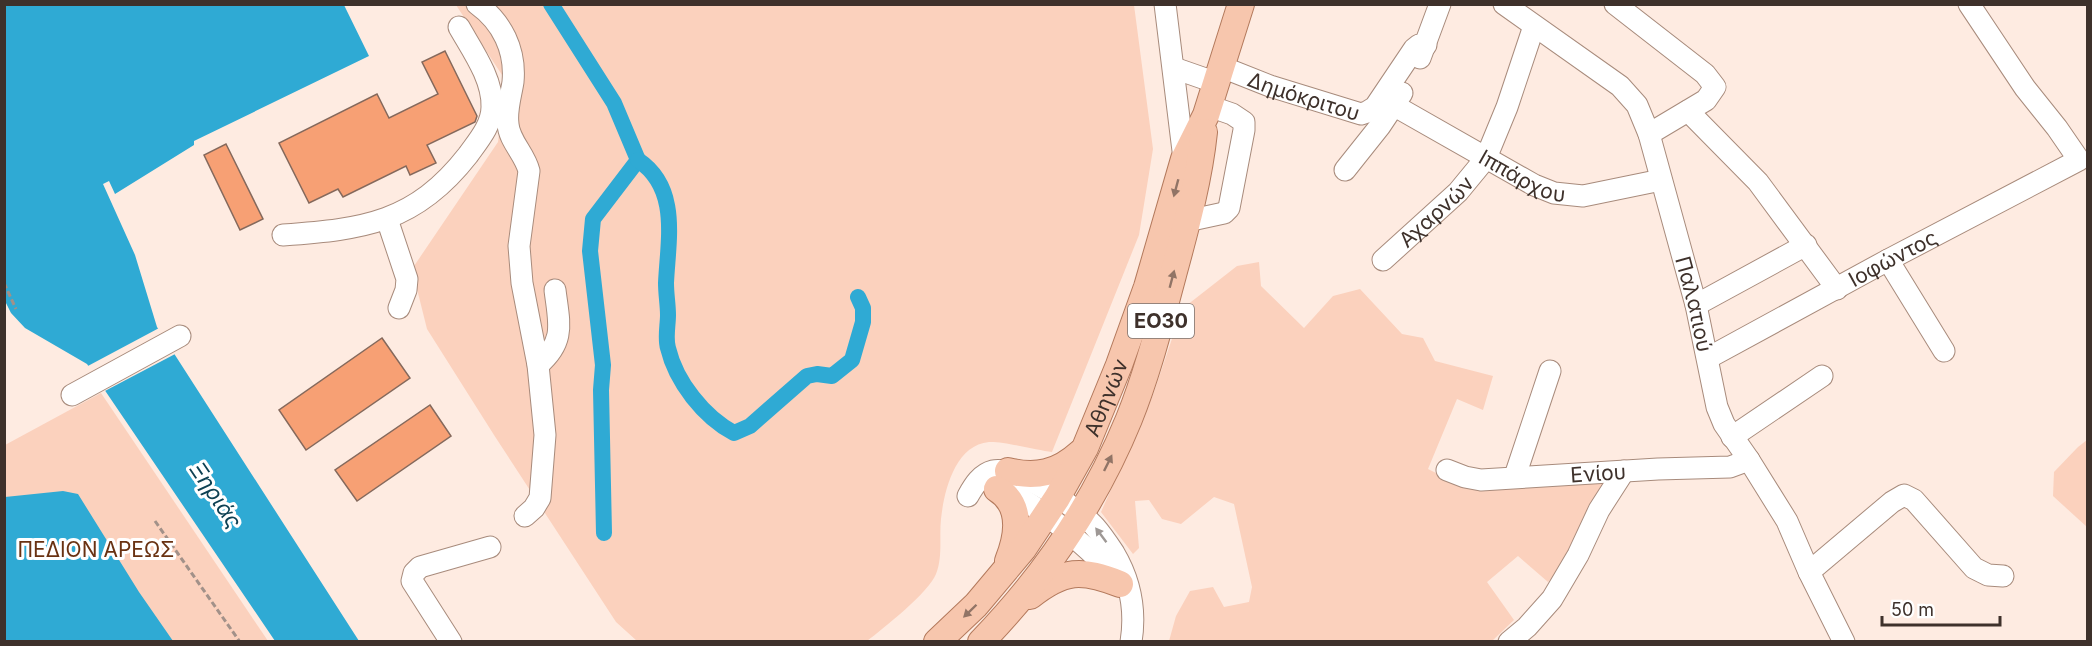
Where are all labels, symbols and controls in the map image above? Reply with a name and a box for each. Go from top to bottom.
street label: Δημόκριτου [1244,66,1363,125]
street label: Ιππάρχου [1475,144,1567,207]
street label: Αχαρνών [1393,171,1479,252]
one-way arrow [1170,179,1180,197]
street label: Ιοφώντος [1844,224,1941,292]
street label: Παλατιού [1671,253,1718,354]
one-way arrow [1168,270,1177,288]
road number: ΕΟ30 [1128,304,1194,338]
street label: Αθηνών [1079,355,1133,440]
one-way arrow [1104,455,1113,472]
water label: Ξηριάς [184,457,248,533]
street label: Ενίου [1570,459,1627,487]
one-way arrow [1095,527,1107,543]
park label: ΠΕΔΙΟΝ ΑΡΕΩΣ [17,537,175,562]
scale bar [1882,589,2000,627]
text: 50 m [1891,599,1934,620]
one-way arrow [963,603,977,617]

